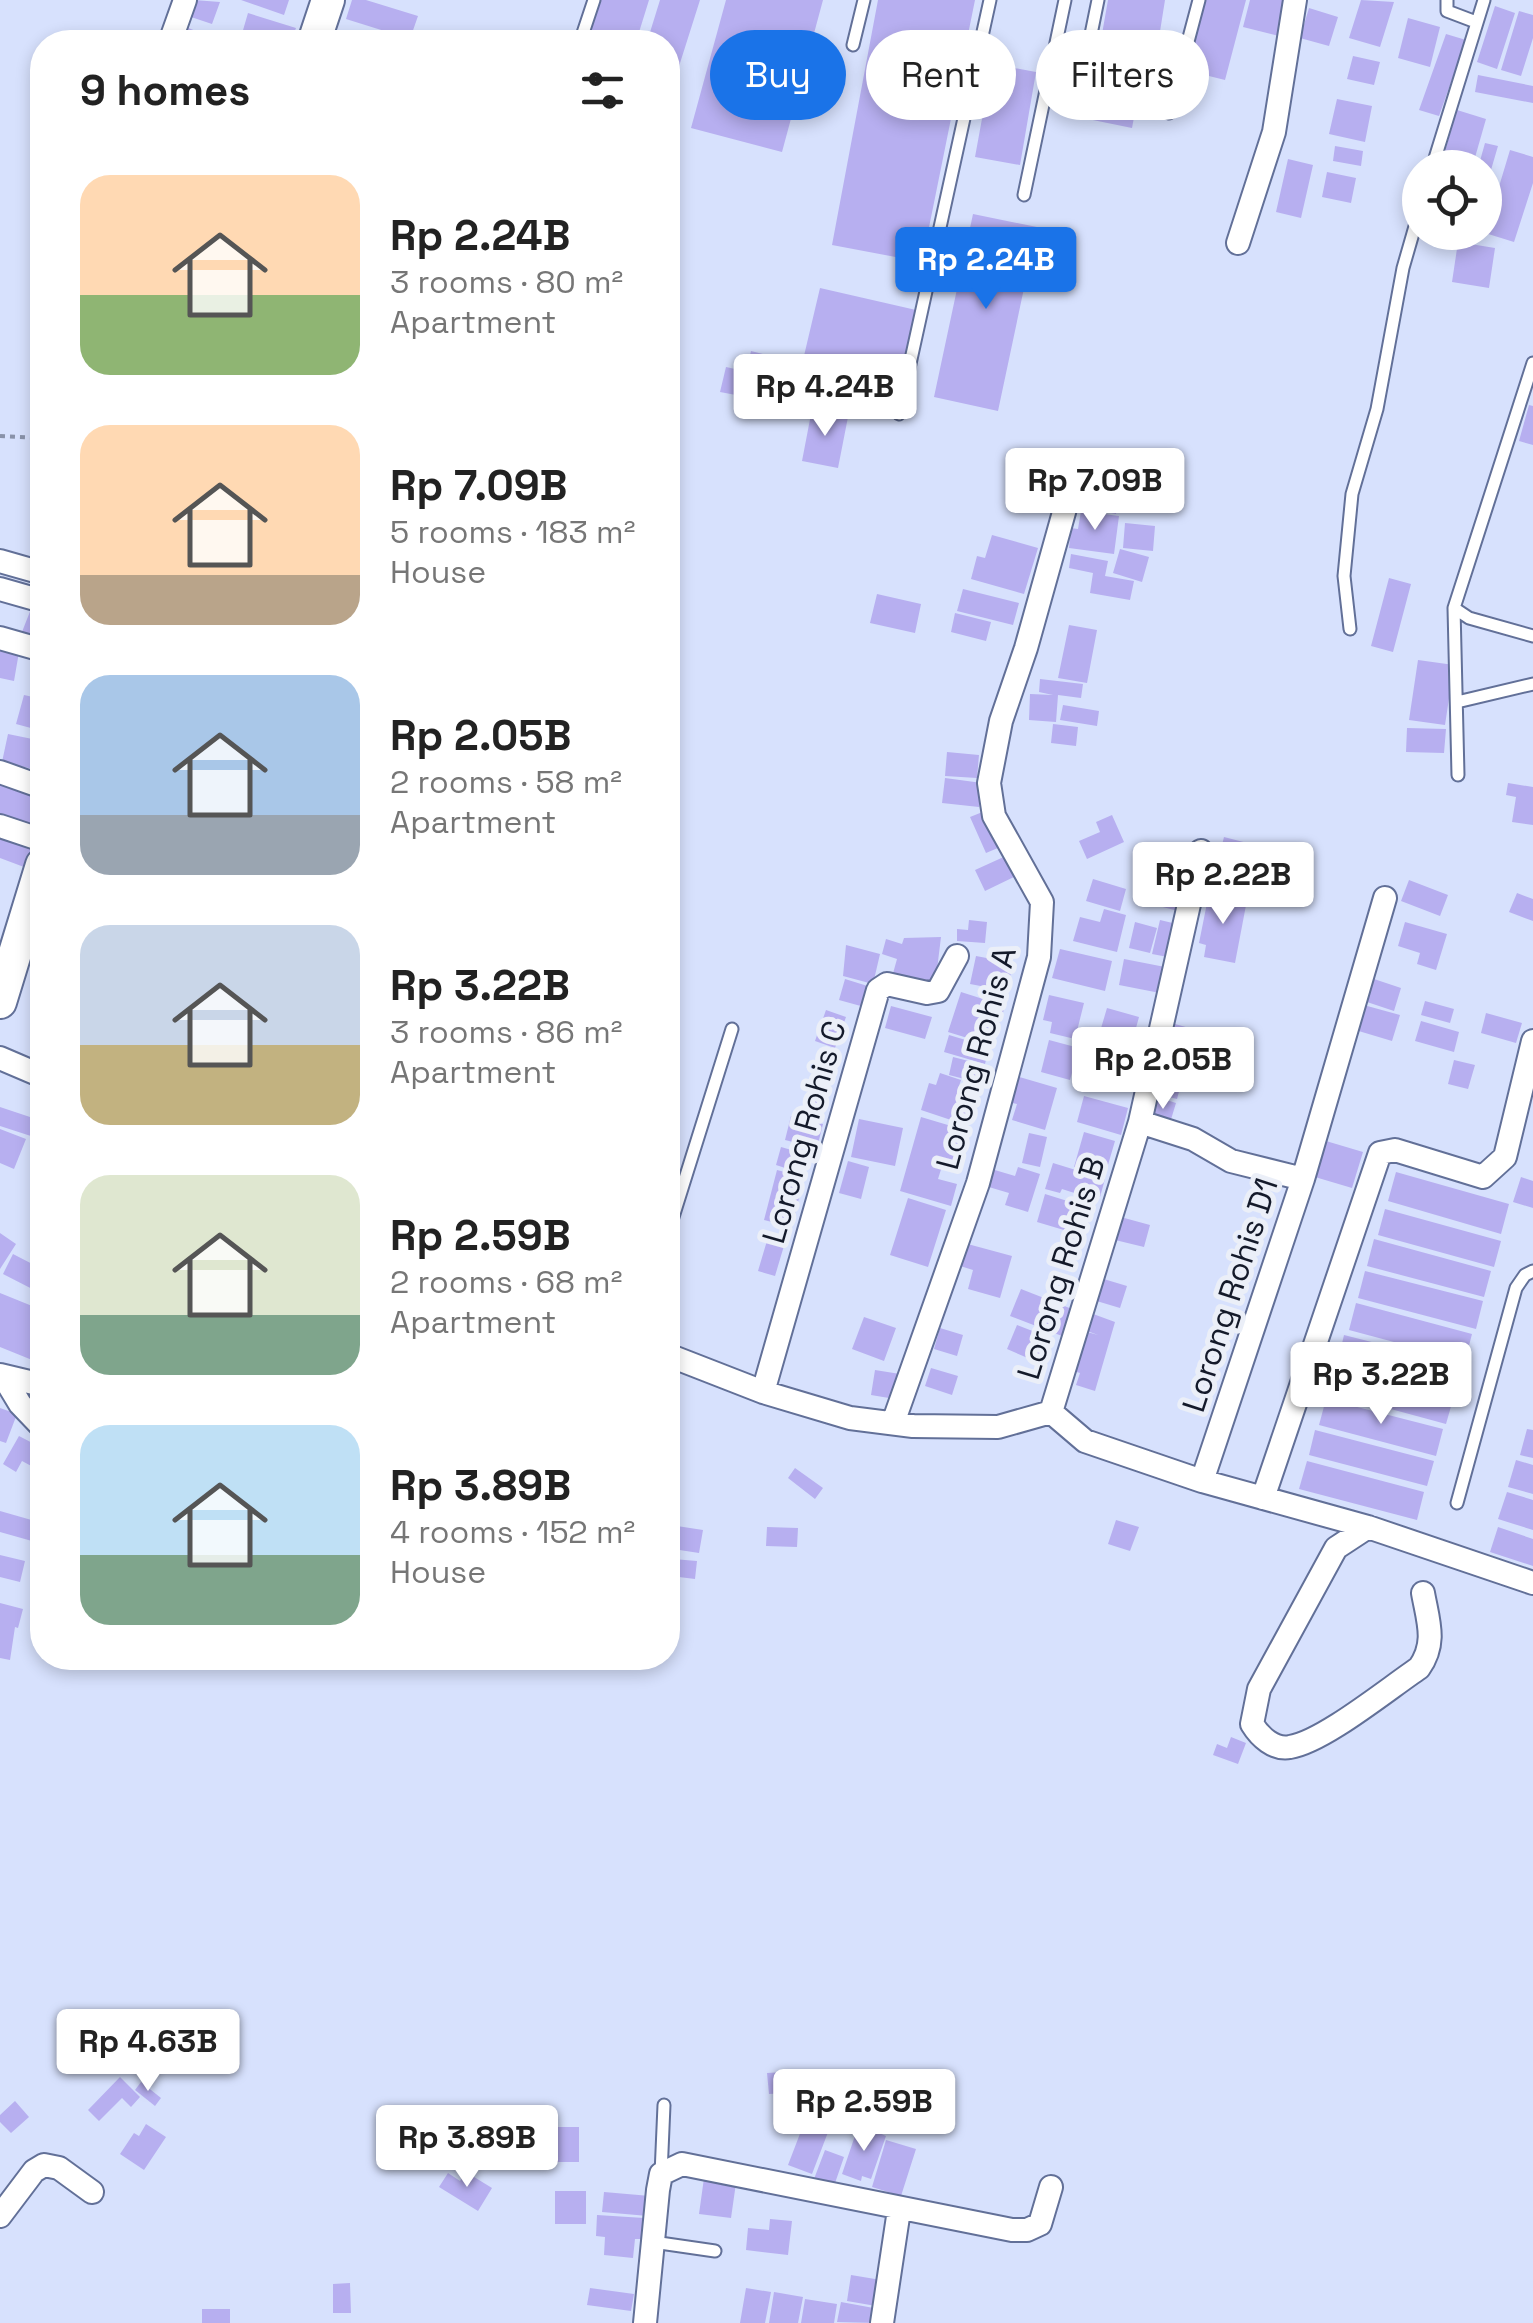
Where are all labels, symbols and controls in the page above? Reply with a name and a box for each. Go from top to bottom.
chip: Buy [710,30,846,120]
chip: Rent [866,30,1016,120]
chip: Filters [1036,30,1209,120]
icon: filters [575,63,630,118]
text: 9 homes [80,64,250,117]
map controls [1402,150,1502,250]
button: locate [1402,150,1502,250]
text: Rp 2.24B [390,209,570,262]
icon: home [160,215,280,335]
pin: Rp 2.24B [883,227,1089,312]
text: Rp 2.24B [917,239,1055,279]
text: 3 rooms · 80 m² [390,262,623,302]
text: Apartment [390,302,556,342]
pin: Rp 4.24B [722,354,928,439]
text: Rp 4.24B [756,366,894,406]
pin: Rp 7.09B [992,448,1198,533]
text: Rp 7.09B [390,459,568,512]
text: Rp 7.09B [1027,460,1163,500]
icon: home [160,465,280,585]
text: 5 rooms · 183 m² [390,512,635,552]
text: House [390,552,486,592]
text: Rp 2.05B [390,709,571,762]
icon: home [160,715,280,835]
text: 2 rooms · 58 m² [390,762,622,802]
text: Apartment [390,802,556,842]
pin: Rp 2.22B [1120,842,1326,927]
text: Rp 2.22B [1155,854,1291,894]
street label: Lorong Rohis A [927,942,1025,1174]
text: Rp 3.22B [390,959,570,1012]
icon: home [160,965,280,1085]
text: 3 rooms · 86 m² [390,1012,622,1052]
street label: Lorong Rohis C [753,1016,855,1248]
pin: Rp 2.05B [1060,1027,1266,1112]
text: Rp 2.05B [1094,1039,1232,1079]
text: Apartment [390,1052,556,1092]
street label: Lorong Rohis B [1008,1152,1114,1384]
street label: Lorong Rohis D1 [1173,1173,1287,1417]
text: Rp 2.59B [390,1209,571,1262]
icon: home [160,1215,280,1335]
text: 2 rooms · 68 m² [390,1262,622,1302]
text: Apartment [390,1302,556,1342]
pin: Rp 3.22B [1278,1342,1484,1427]
text: Rp 3.22B [1312,1354,1450,1394]
text: Rp 3.89B [390,1459,571,1512]
icon: home [160,1465,280,1585]
text: 4 rooms · 152 m² [390,1512,635,1552]
text: House [390,1552,486,1592]
pin: Rp 4.63B [45,2009,251,2094]
text: Rp 4.63B [79,2021,217,2061]
pin: Rp 2.59B [761,2069,967,2154]
text: Rp 2.59B [795,2081,933,2121]
pin: Rp 3.89B [364,2105,570,2190]
text: Rp 3.89B [398,2117,536,2157]

